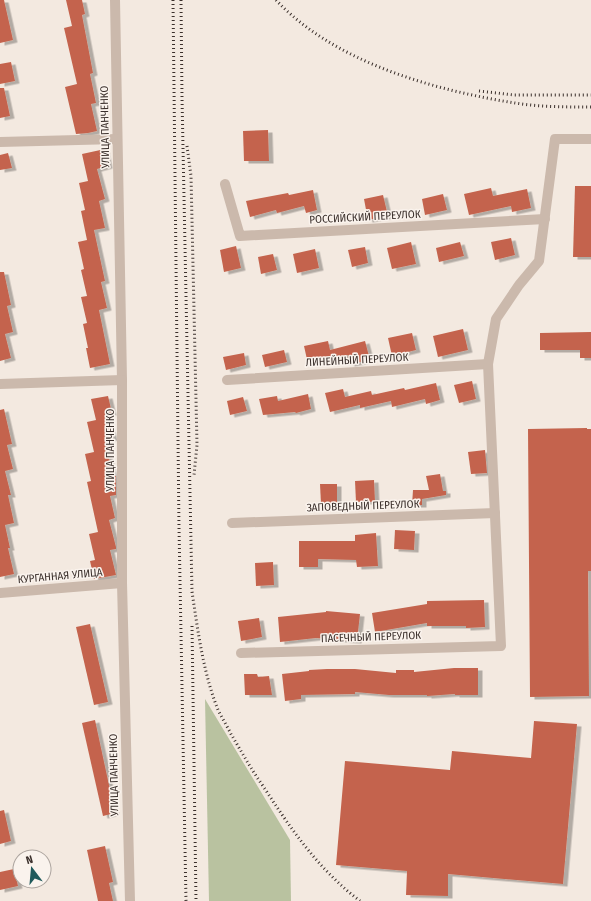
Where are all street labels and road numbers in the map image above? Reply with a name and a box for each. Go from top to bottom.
street label: УЛИЦА ПАНЧЕНКО [98,85,112,170]
street label: РОССИЙСКИЙ ПЕРЕУЛОК [309,208,421,226]
street label: ЛИНЕЙНЫЙ ПЕРЕУЛОК [305,351,409,369]
street label: УЛИЦА ПАНЧЕНКО [104,409,117,492]
street label: ЗАПОВЕДНЫЙ ПЕРЕУЛОК [306,498,420,514]
street label: КУРГАННАЯ УЛИЦА [17,566,103,586]
street label: ПАСЕЧНЫЙ ПЕРЕУЛОК [321,629,421,645]
street label: УЛИЦА ПАНЧЕНКО [107,733,121,818]

